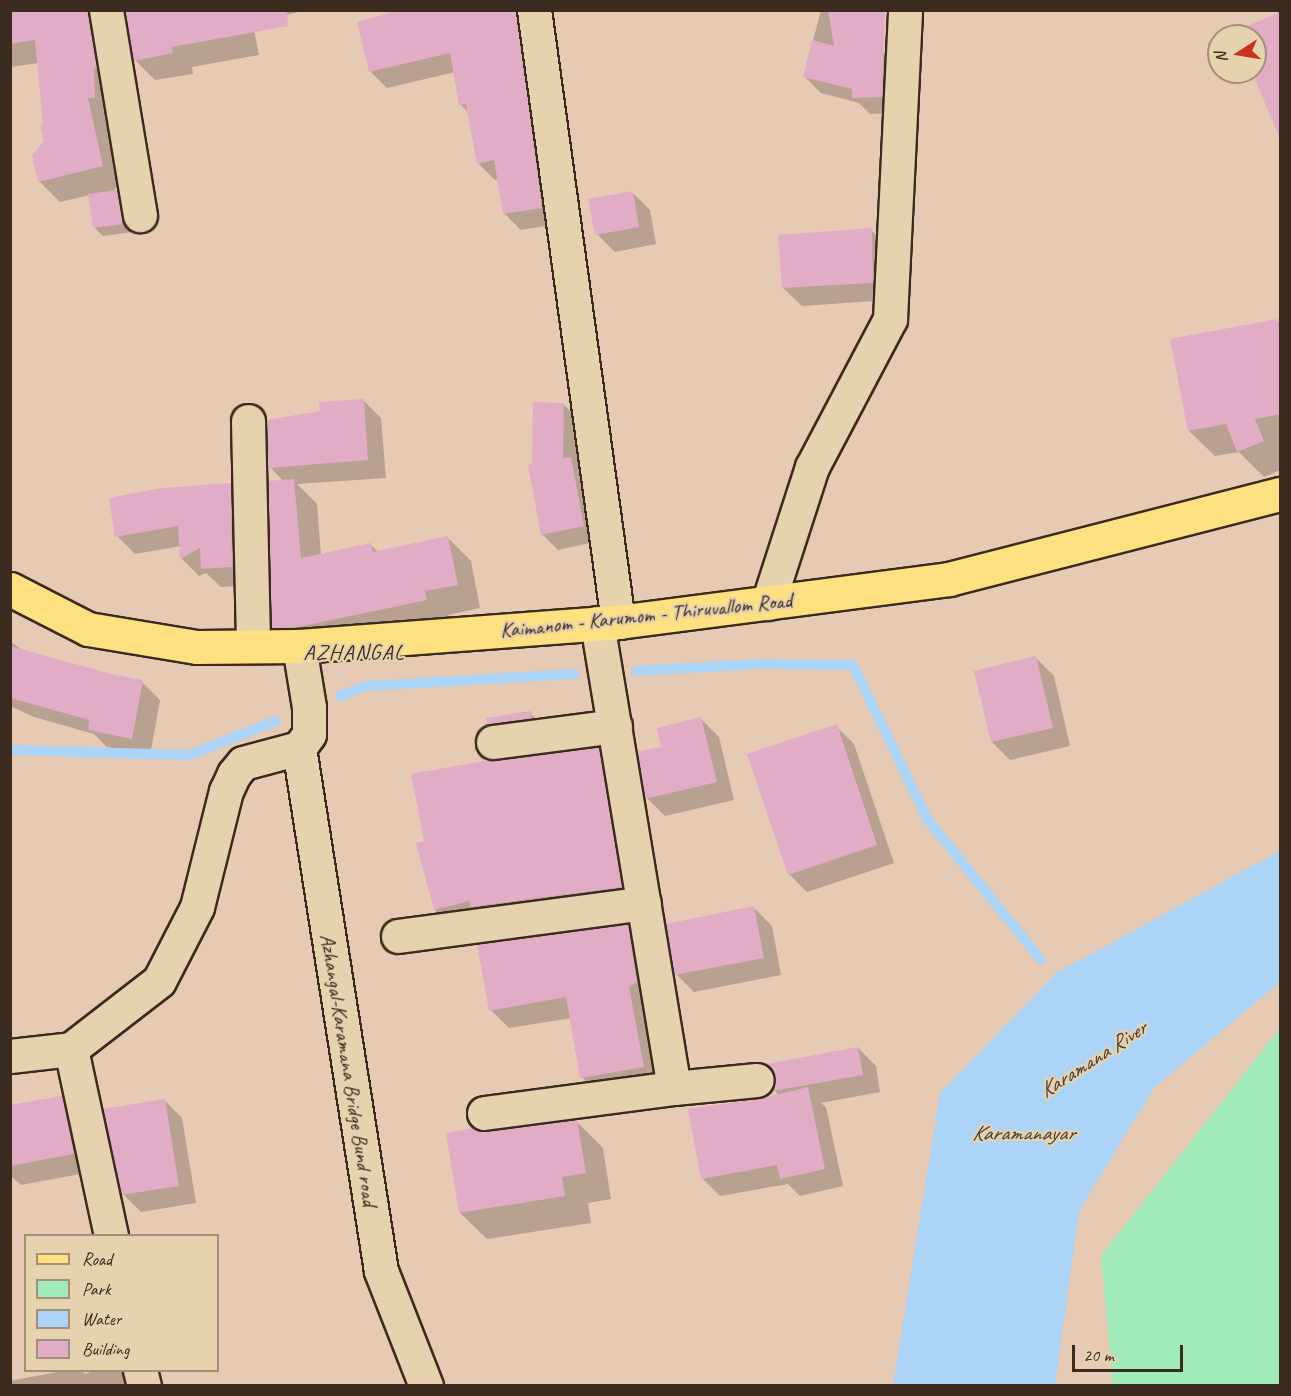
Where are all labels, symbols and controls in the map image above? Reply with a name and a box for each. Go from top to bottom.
north arrow [1207,24,1267,84]
text: N [1211,50,1232,64]
street label: Kaimanom - Karumom - Thiruvallom Road [499,587,793,643]
district label: AZHANGAL [304,640,404,666]
street label: Azhangal-Karamana Bridge Bund road [315,932,383,1208]
water label: Karamana River [1035,1016,1151,1104]
water label: Karamanayar [972,1121,1074,1147]
legend [24,1234,219,1372]
text: Road [82,1248,112,1270]
text: Park [82,1278,111,1300]
text: Water [82,1308,121,1330]
scale bar [1075,1333,1186,1371]
text: Building [82,1338,129,1360]
text: 20 m [1083,1344,1114,1366]

